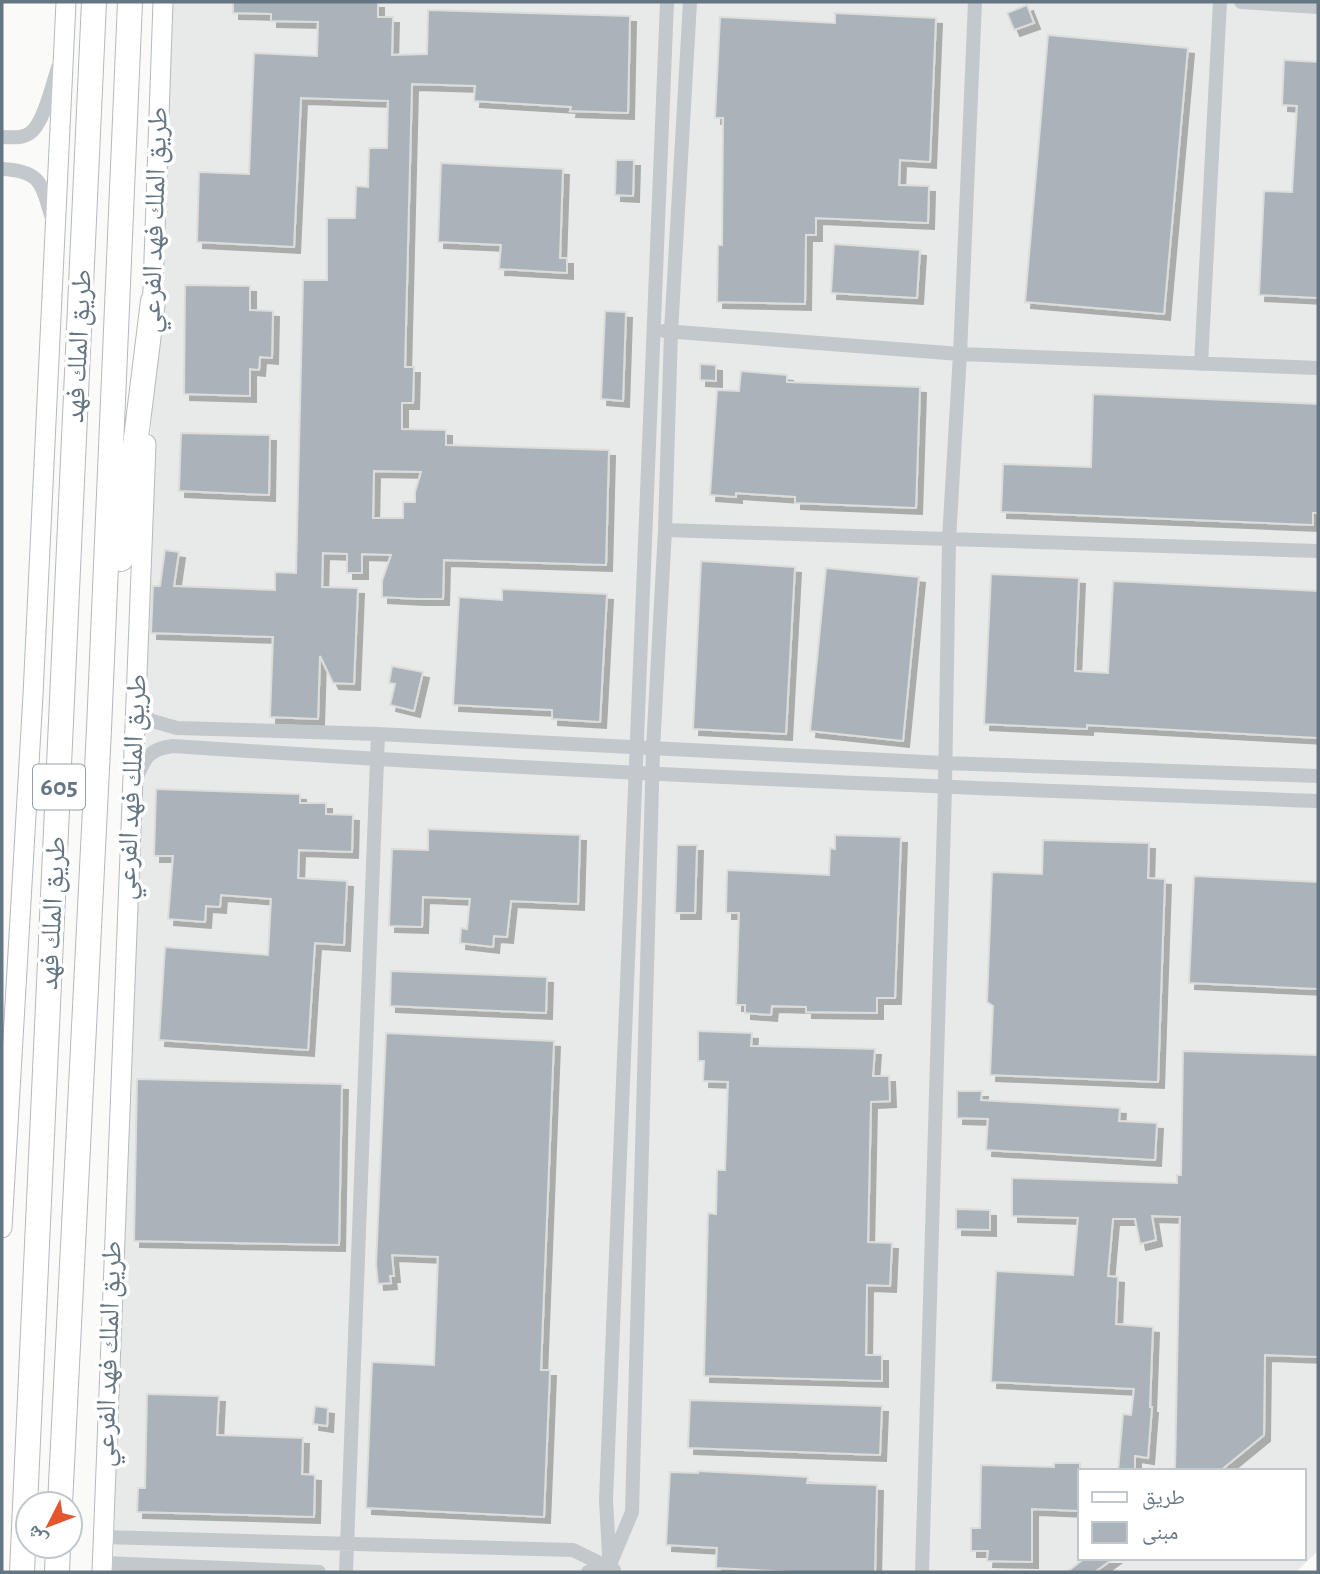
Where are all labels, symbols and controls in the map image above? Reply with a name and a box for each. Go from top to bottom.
street label: طريق الملك فهد الفرعي [137,106,180,334]
street label: طريق الملك فهد [61,268,99,424]
street label: طريق الملك فهد الفرعي [112,673,159,901]
road number: 605 [33,764,85,810]
street label: طريق الملك فهد [35,835,73,991]
street label: طريق الملك فهد الفرعي [91,1240,134,1468]
legend [1078,1469,1306,1560]
text: طريق [1142,1487,1185,1510]
north arrow [14,1490,84,1560]
text: ش [24,1521,52,1549]
text: مبنى [1142,1522,1178,1545]

